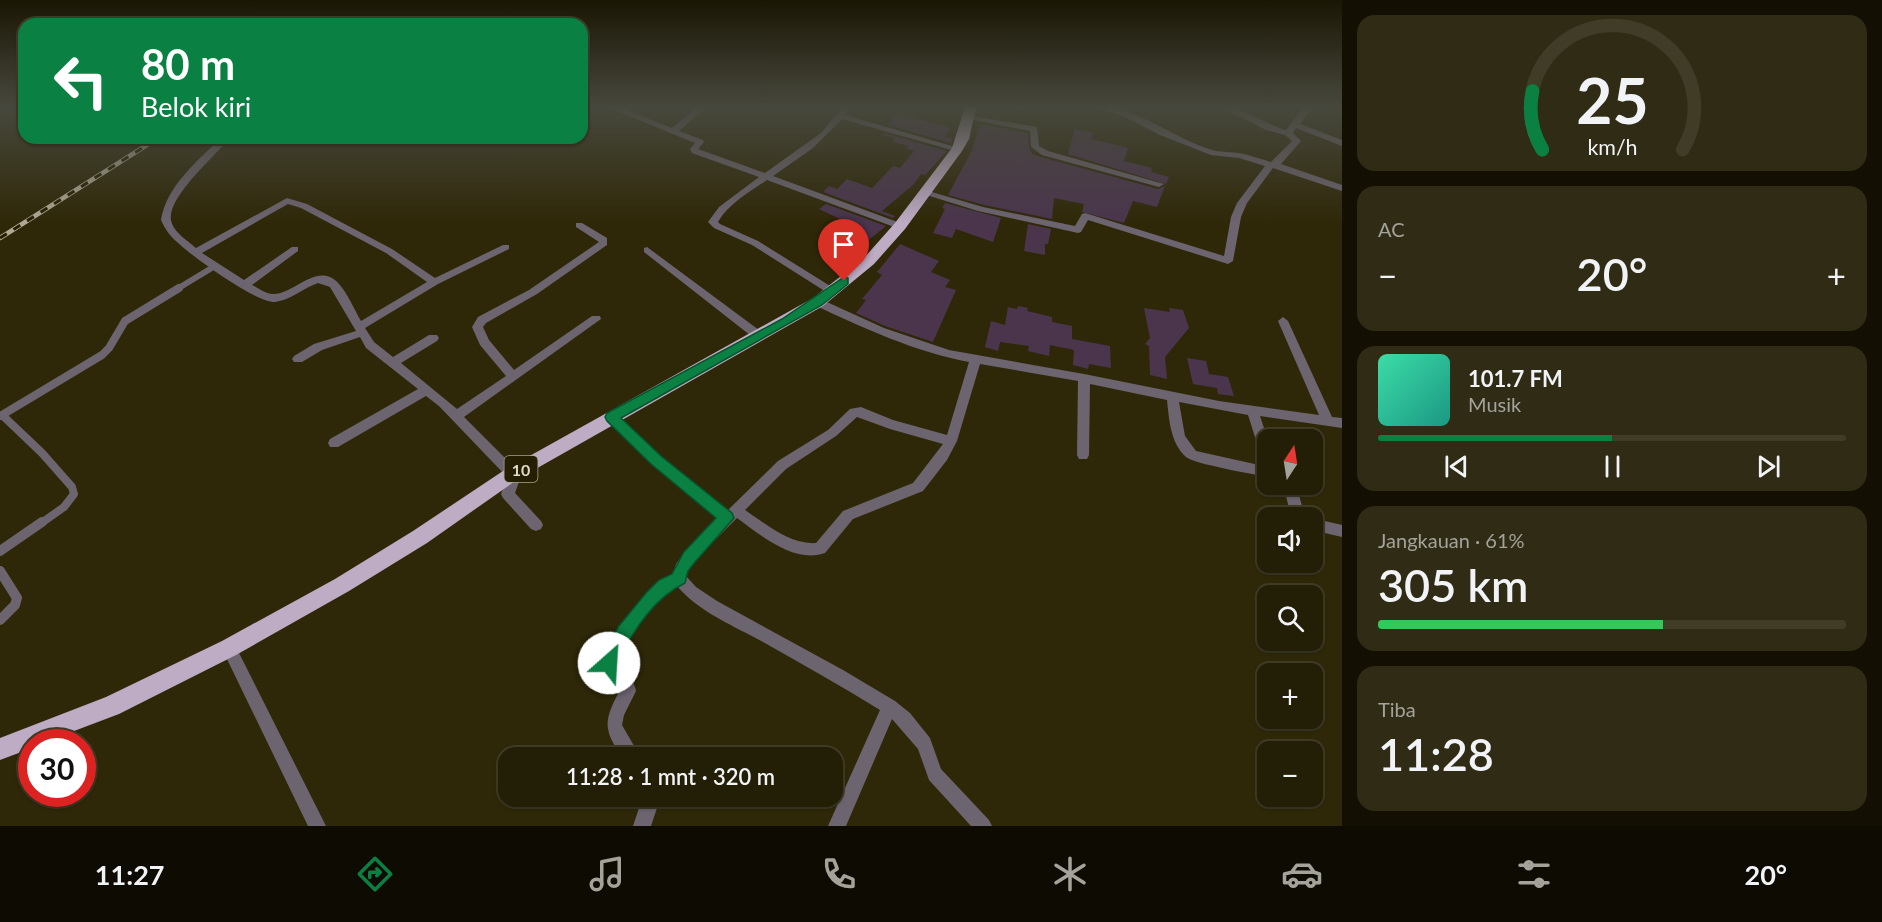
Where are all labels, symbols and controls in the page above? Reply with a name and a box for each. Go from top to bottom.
text: 80 m [141,39,235,89]
icon: left [42,42,120,120]
text: 25 [1576,62,1648,137]
text: Belok kiri [141,90,251,123]
text: km/h [1587,134,1637,160]
text: AC [1378,217,1405,241]
pin [818,219,869,281]
icon: arrive [827,228,860,261]
text: 20° [1577,247,1647,301]
text: − [1378,255,1397,295]
text: + [1827,255,1846,295]
text: 101.7 FM [1468,365,1563,392]
text: Musik [1468,392,1521,416]
north arrow [1257,429,1323,495]
map controls [1257,429,1323,807]
icon: previous [1440,450,1473,483]
icon: pause [1596,450,1629,483]
icon: next [1752,450,1785,483]
road number: 10 [504,456,538,482]
button: sound [1257,507,1323,573]
text: Jangkauan · 61% [1378,528,1525,552]
text: 305 km [1378,558,1528,612]
button: search [1257,585,1323,651]
position arrow [577,631,641,695]
button: + [1257,663,1323,729]
text: Tiba [1378,697,1416,721]
text: 11:28 [1378,727,1494,781]
speed limit sign: 30 [18,729,96,807]
button: − [1257,741,1323,807]
text: 11:28 · 1 mnt · 320 m [566,763,775,790]
icon: directions [354,853,396,895]
icon: music [586,853,628,895]
icon: phone [818,853,860,895]
icon: climate [1049,853,1091,895]
icon: car [1281,853,1323,895]
icon: filters [1513,853,1555,895]
text: 11:27 [95,858,164,891]
text: 20° [1744,858,1787,891]

